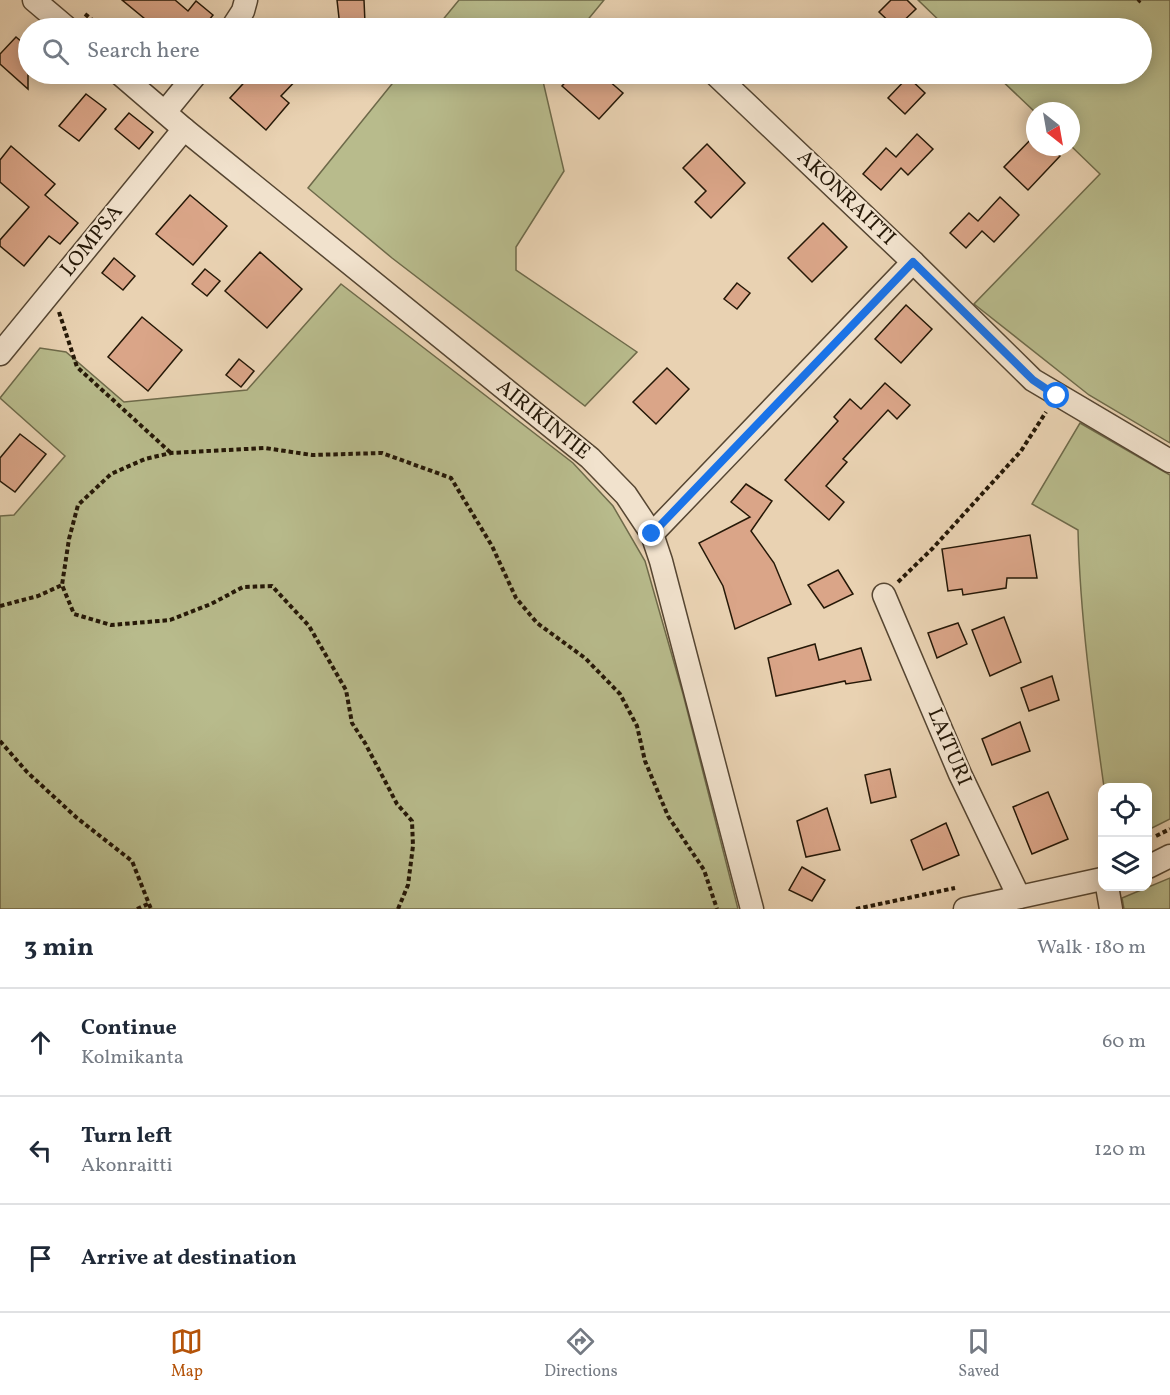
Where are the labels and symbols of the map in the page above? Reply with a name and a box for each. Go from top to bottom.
north arrow [1026,102,1080,156]
street label: AKONRAITTI [790,144,902,252]
street label: LOMPSA [54,199,130,283]
street label: AIRIKINTIE [490,373,596,467]
route start [1043,382,1069,408]
route end [638,520,664,546]
street label: LAITURI [920,704,978,790]

